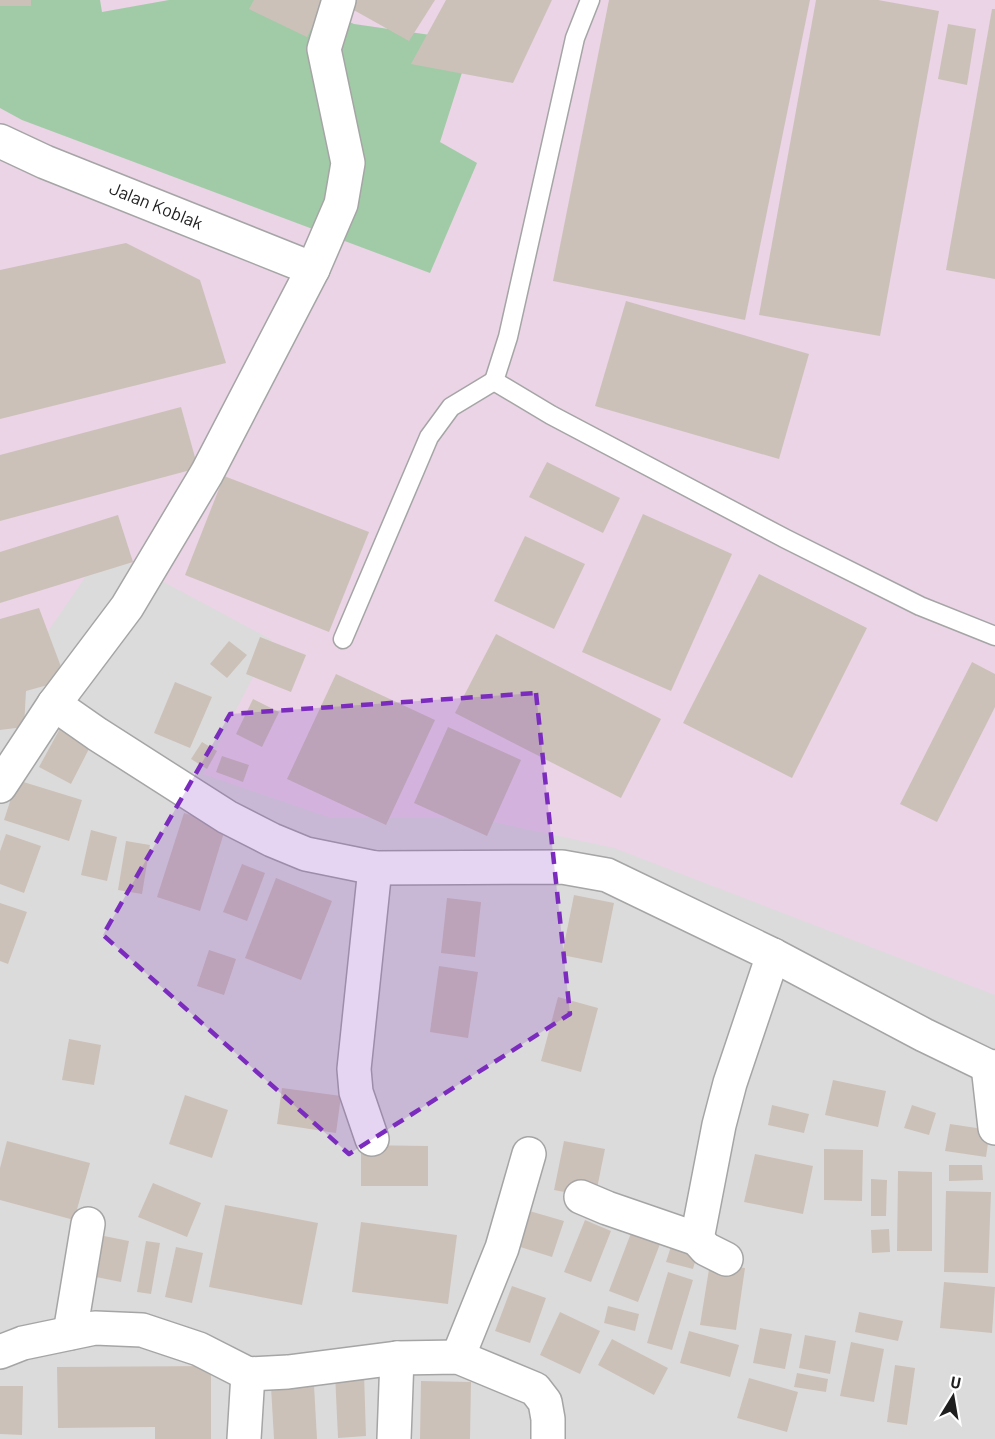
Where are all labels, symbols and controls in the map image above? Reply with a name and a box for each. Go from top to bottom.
street label: Jalan Koblak [106,176,206,234]
north arrow [923,1367,983,1427]
text: U [949,1371,963,1392]

